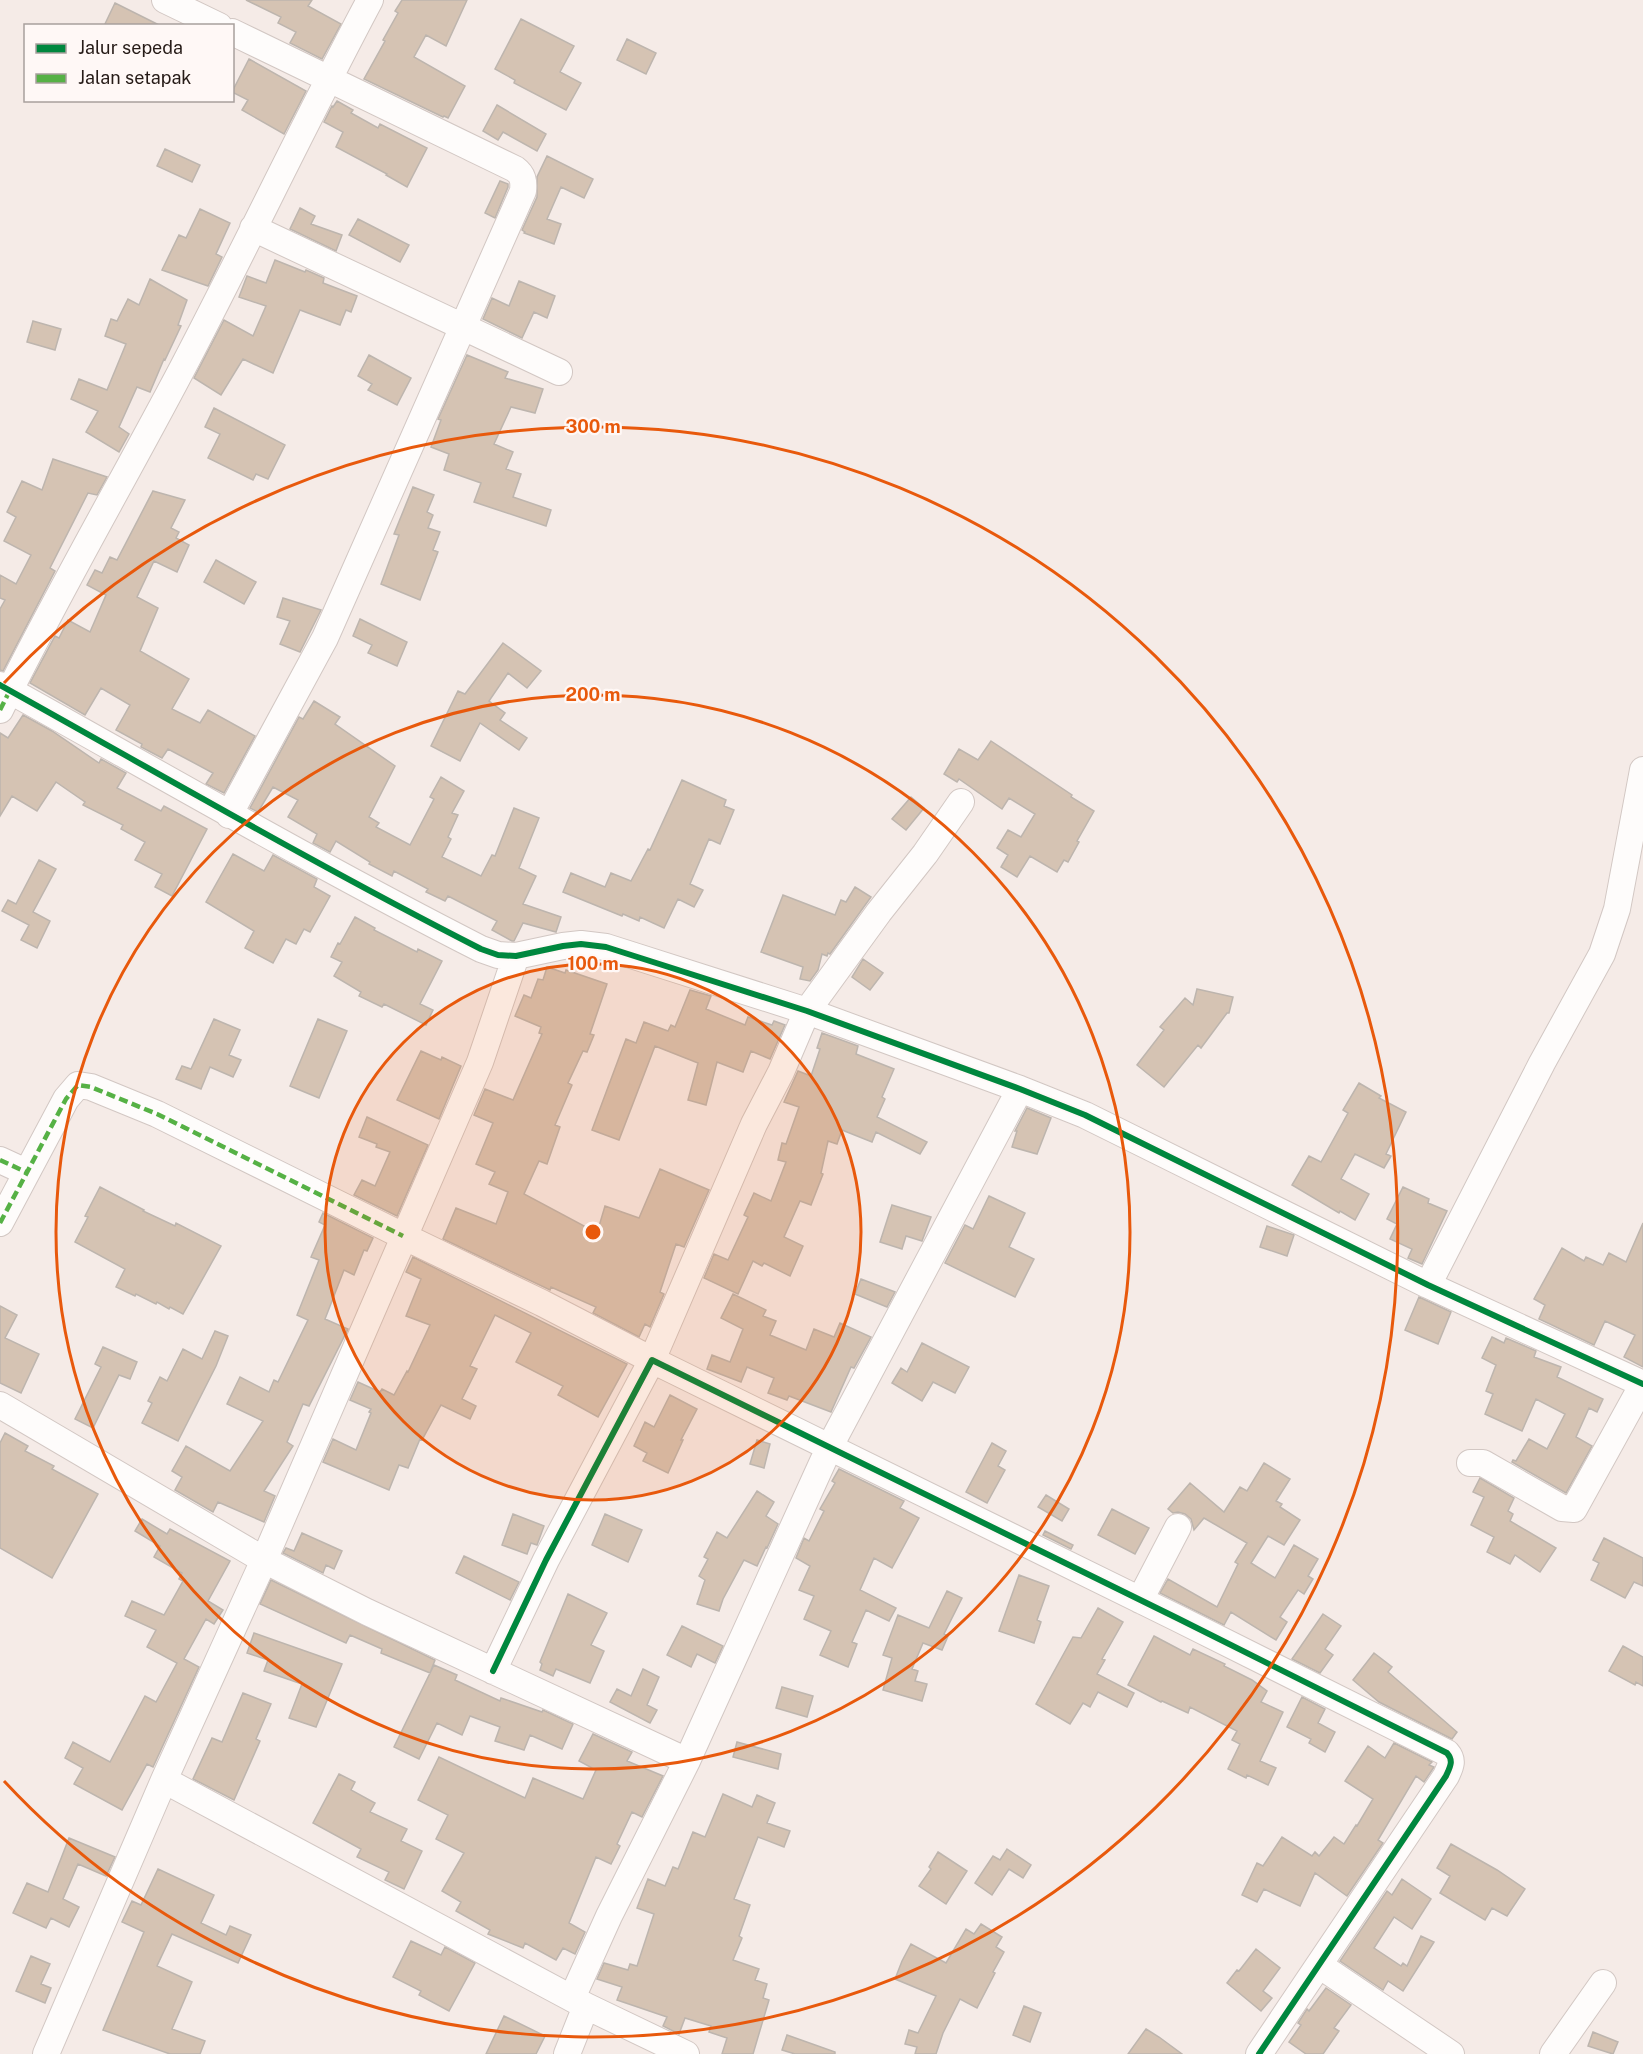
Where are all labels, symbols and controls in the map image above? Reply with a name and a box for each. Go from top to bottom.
legend [24,24,234,102]
text: Jalur sepeda [78,37,183,58]
text: Jalan setapak [78,67,191,88]
text: 300 m [565,416,621,437]
text: 200 m [566,684,620,705]
text: 100 m [567,953,619,974]
centre of rings [583,1222,603,1242]

